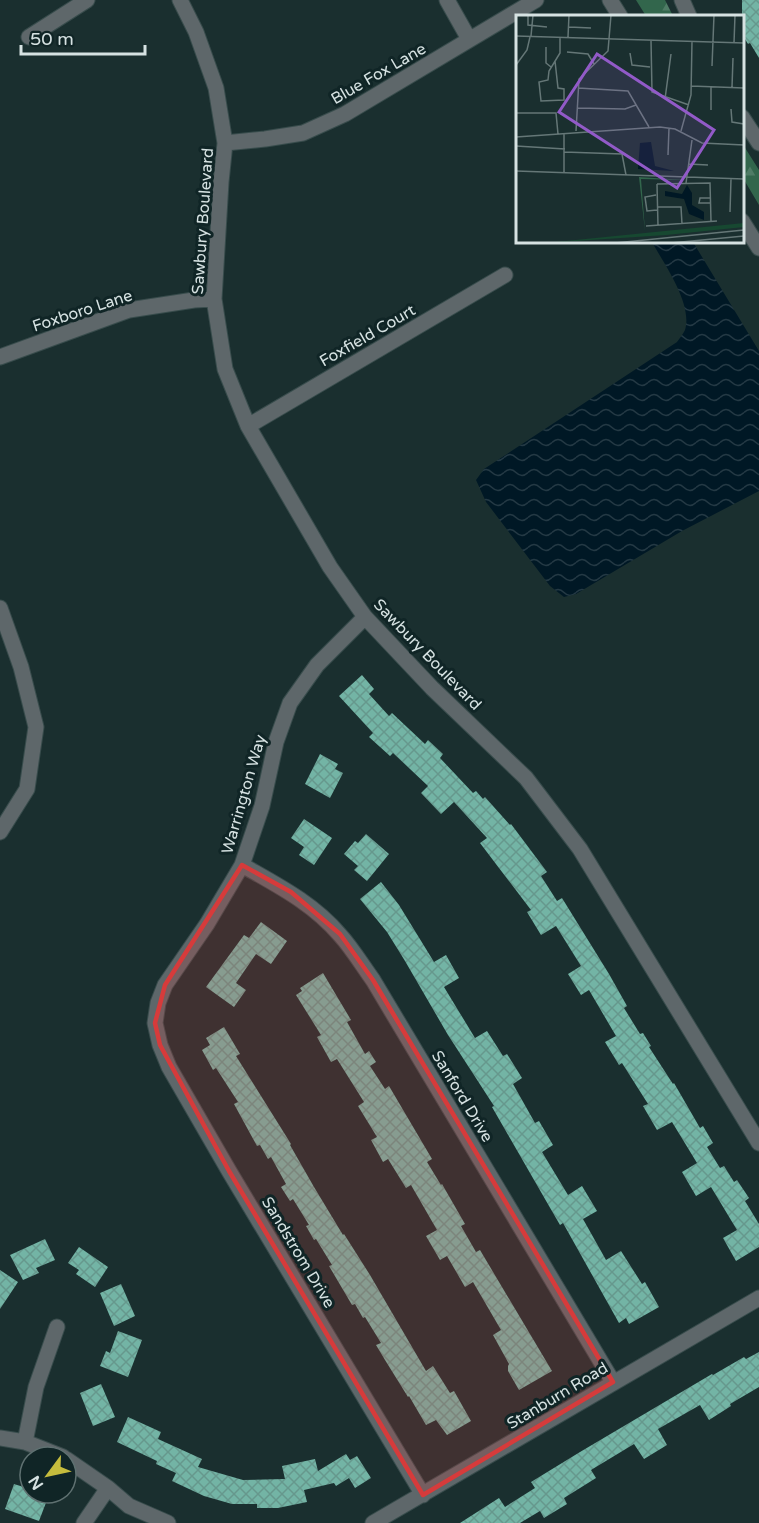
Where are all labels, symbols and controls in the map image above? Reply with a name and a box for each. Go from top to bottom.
inset map [516,15,744,243]
scale bar [21,18,146,56]
text: 50 m [30,28,74,50]
street label: Blue Fox Lane [327,39,430,109]
street label: Sawbury Boulevard [188,147,218,295]
street label: Foxboro Lane [30,285,135,337]
street label: Foxfield Court [316,300,419,371]
street label: Sawbury Boulevard [369,595,485,714]
street label: Warrington Way [217,732,271,856]
street label: Sanford Drive [427,1047,497,1146]
street label: Sandstrom Drive [257,1193,339,1312]
street label: Stanburn Road [503,1358,612,1434]
north arrow [18,1445,78,1505]
text: N [24,1472,48,1493]

